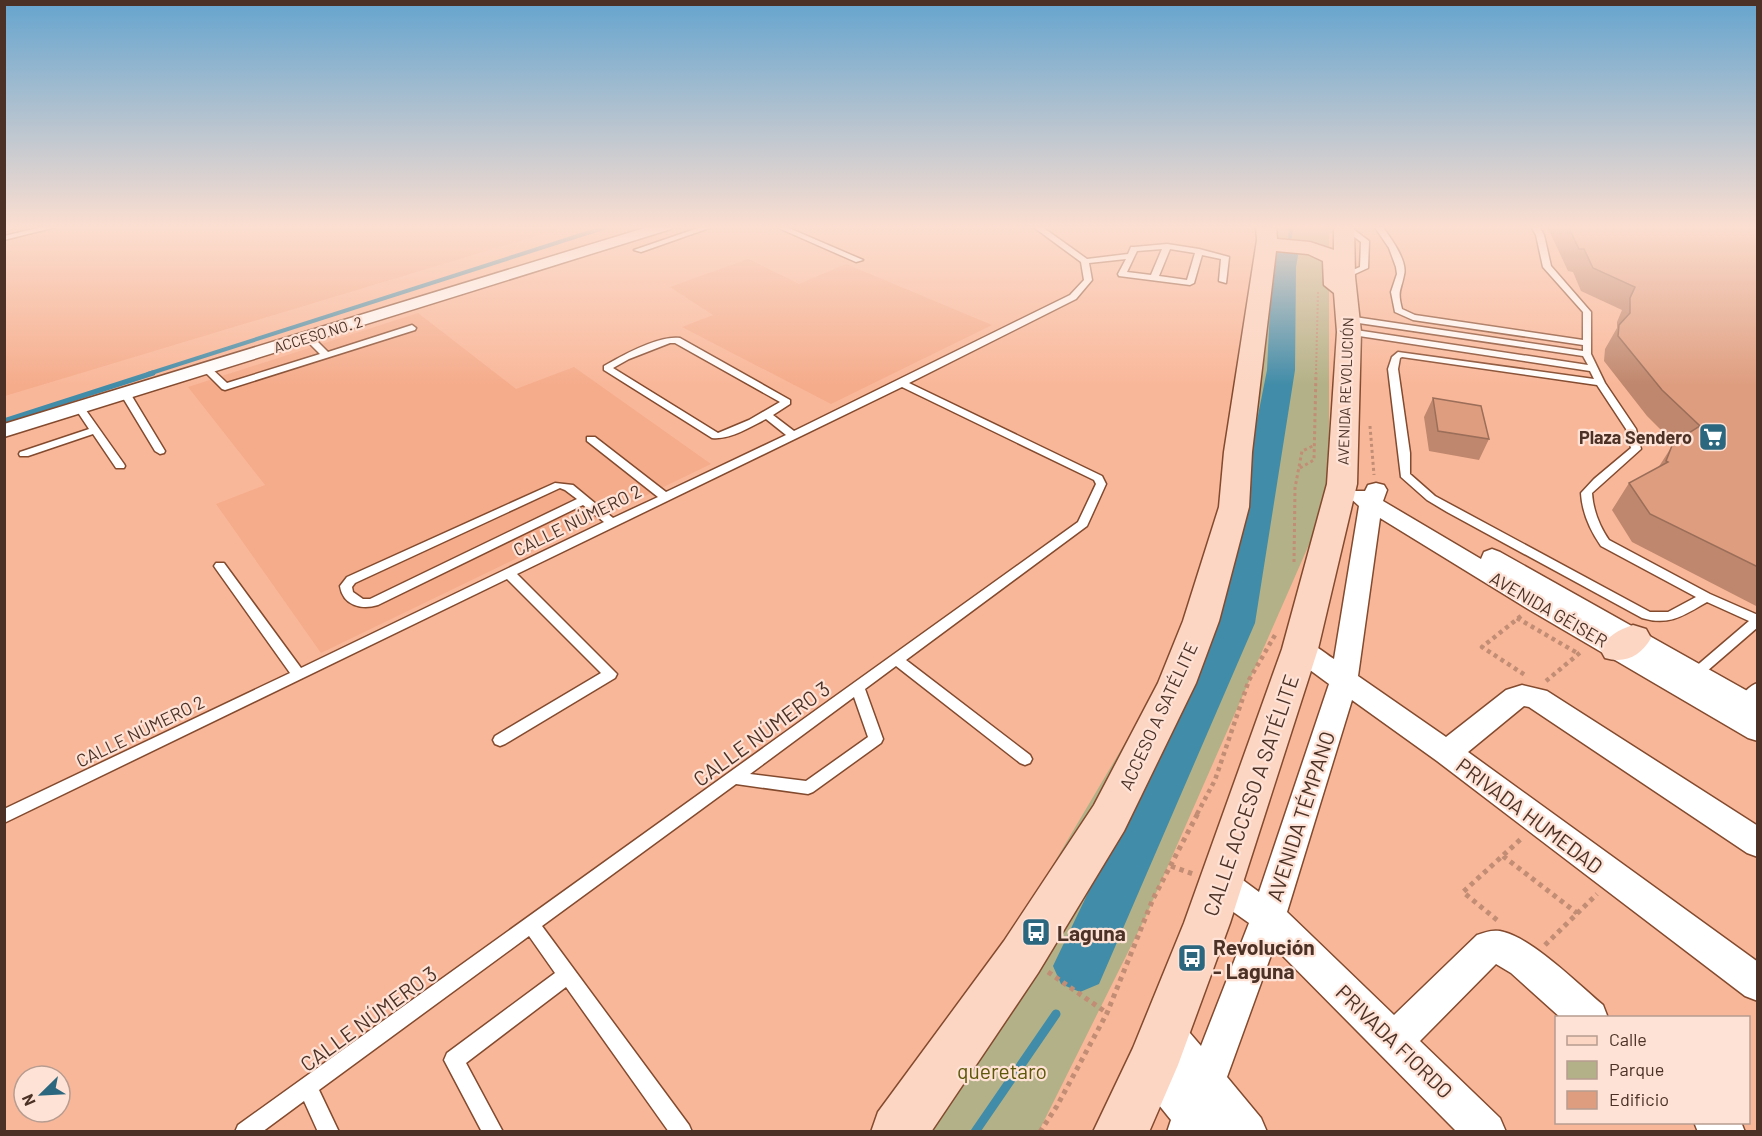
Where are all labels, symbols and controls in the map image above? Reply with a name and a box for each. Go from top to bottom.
street label: ACCESO NO. 2 [271,312,365,356]
street label: AVENIDA REVOLUCIÓN [1333,317,1357,465]
supermarket icon: Plaza Sendero [1697,421,1729,453]
place label: Plaza Sendero [1579,426,1692,448]
street label: CALLE NÚMERO 2 [509,479,645,561]
street label: AVENIDA GÉISER [1486,566,1612,652]
street label: ACCESO A SATÉLITE [1114,639,1202,793]
street label: CALLE ACCESO A SATÉLITE [1197,671,1303,919]
street label: CALLE NÚMERO 3 [688,675,834,791]
street label: CALLE NÚMERO 2 [72,690,208,772]
street label: AVENIDA TÉMPANO [1261,728,1339,904]
street label: PRIVADA HUMEDAD [1452,752,1608,878]
bus stop icon: Laguna [1020,916,1052,948]
place label: Laguna [1057,920,1126,945]
place label: Revolución - Laguna [1213,934,1315,983]
bus stop icon: Revolución - Laguna [1176,942,1208,974]
street label: CALLE NÚMERO 3 [295,960,441,1076]
street label: PRIVADA FIORDO [1331,979,1459,1103]
legend [1555,1016,1750,1124]
text: Calle [1609,1028,1647,1050]
park label: queretaro [957,1058,1047,1083]
text: Parque [1609,1058,1664,1080]
north arrow [12,1064,72,1124]
text: Edificio [1609,1088,1669,1110]
text: N [17,1092,39,1109]

